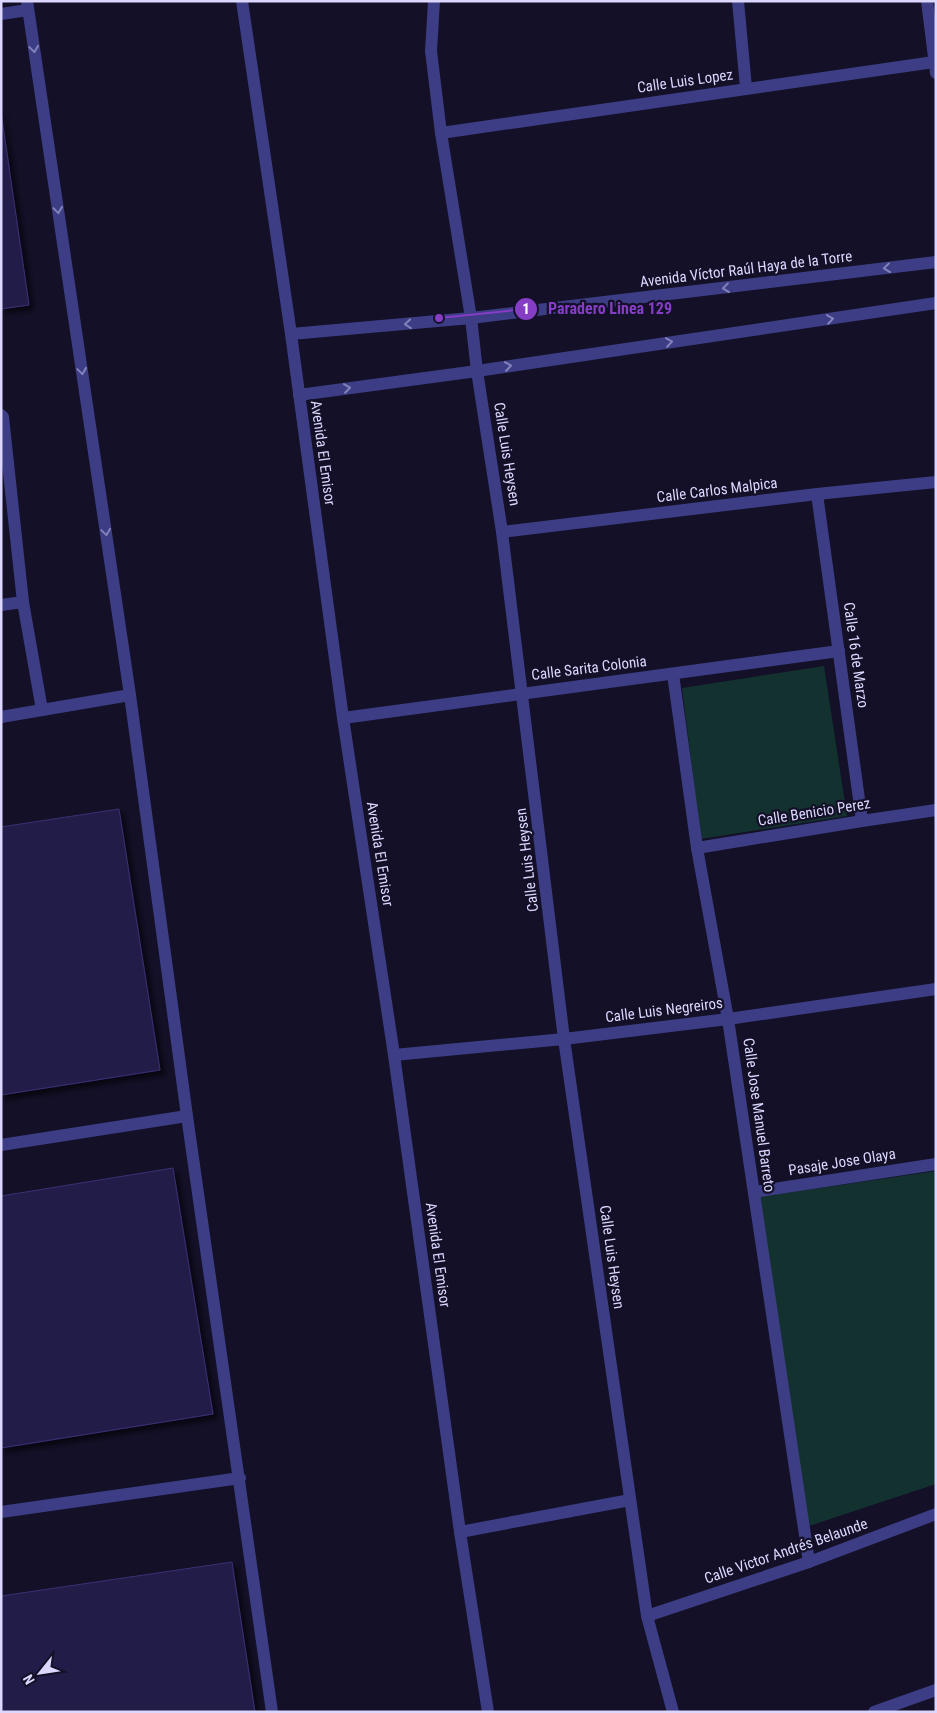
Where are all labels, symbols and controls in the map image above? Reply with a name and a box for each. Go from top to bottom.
one-way arrow [28,46,39,54]
street label: Calle Luis Lopez [636,65,734,97]
one-way arrow [52,207,63,215]
street label: Avenida Víctor Raúl Haya de la Torre [639,247,853,291]
one-way arrow [883,262,891,273]
one-way arrow [722,282,730,293]
callout: Paradero Linea 129 [513,293,683,324]
text: Paradero Linea 129 [548,299,672,318]
text: 1 [522,300,530,318]
one-way arrow [825,314,834,324]
one-way arrow [404,318,412,329]
one-way arrow [665,338,673,348]
one-way arrow [504,362,513,372]
one-way arrow [76,367,87,375]
one-way arrow [343,384,352,394]
street label: Avenida El Emisor [307,399,339,507]
street label: Calle Luis Heysen [490,401,524,507]
street label: Calle Carlos Malpica [656,474,778,506]
one-way arrow [100,528,111,536]
street label: Calle 16 de Marzo [840,601,872,709]
street label: Calle Sarita Colonia [530,652,648,684]
street label: Calle Benicio Perez [756,794,872,830]
street label: Avenida El Emisor [363,800,397,908]
street label: Calle Luis Heysen [512,807,542,913]
street label: Calle Luis Negreiros [604,994,724,1026]
street label: Calle Jose Manuel Barreto [739,1037,779,1193]
street label: Pasaje Jose Olaya [787,1145,897,1179]
street label: Avenida El Emisor [422,1201,454,1309]
street label: Calle Luis Heysen [596,1204,628,1310]
street label: Calle Victor Andrés Belaunde [702,1515,870,1587]
north arrow [15,1648,65,1698]
text: N [20,1672,38,1687]

